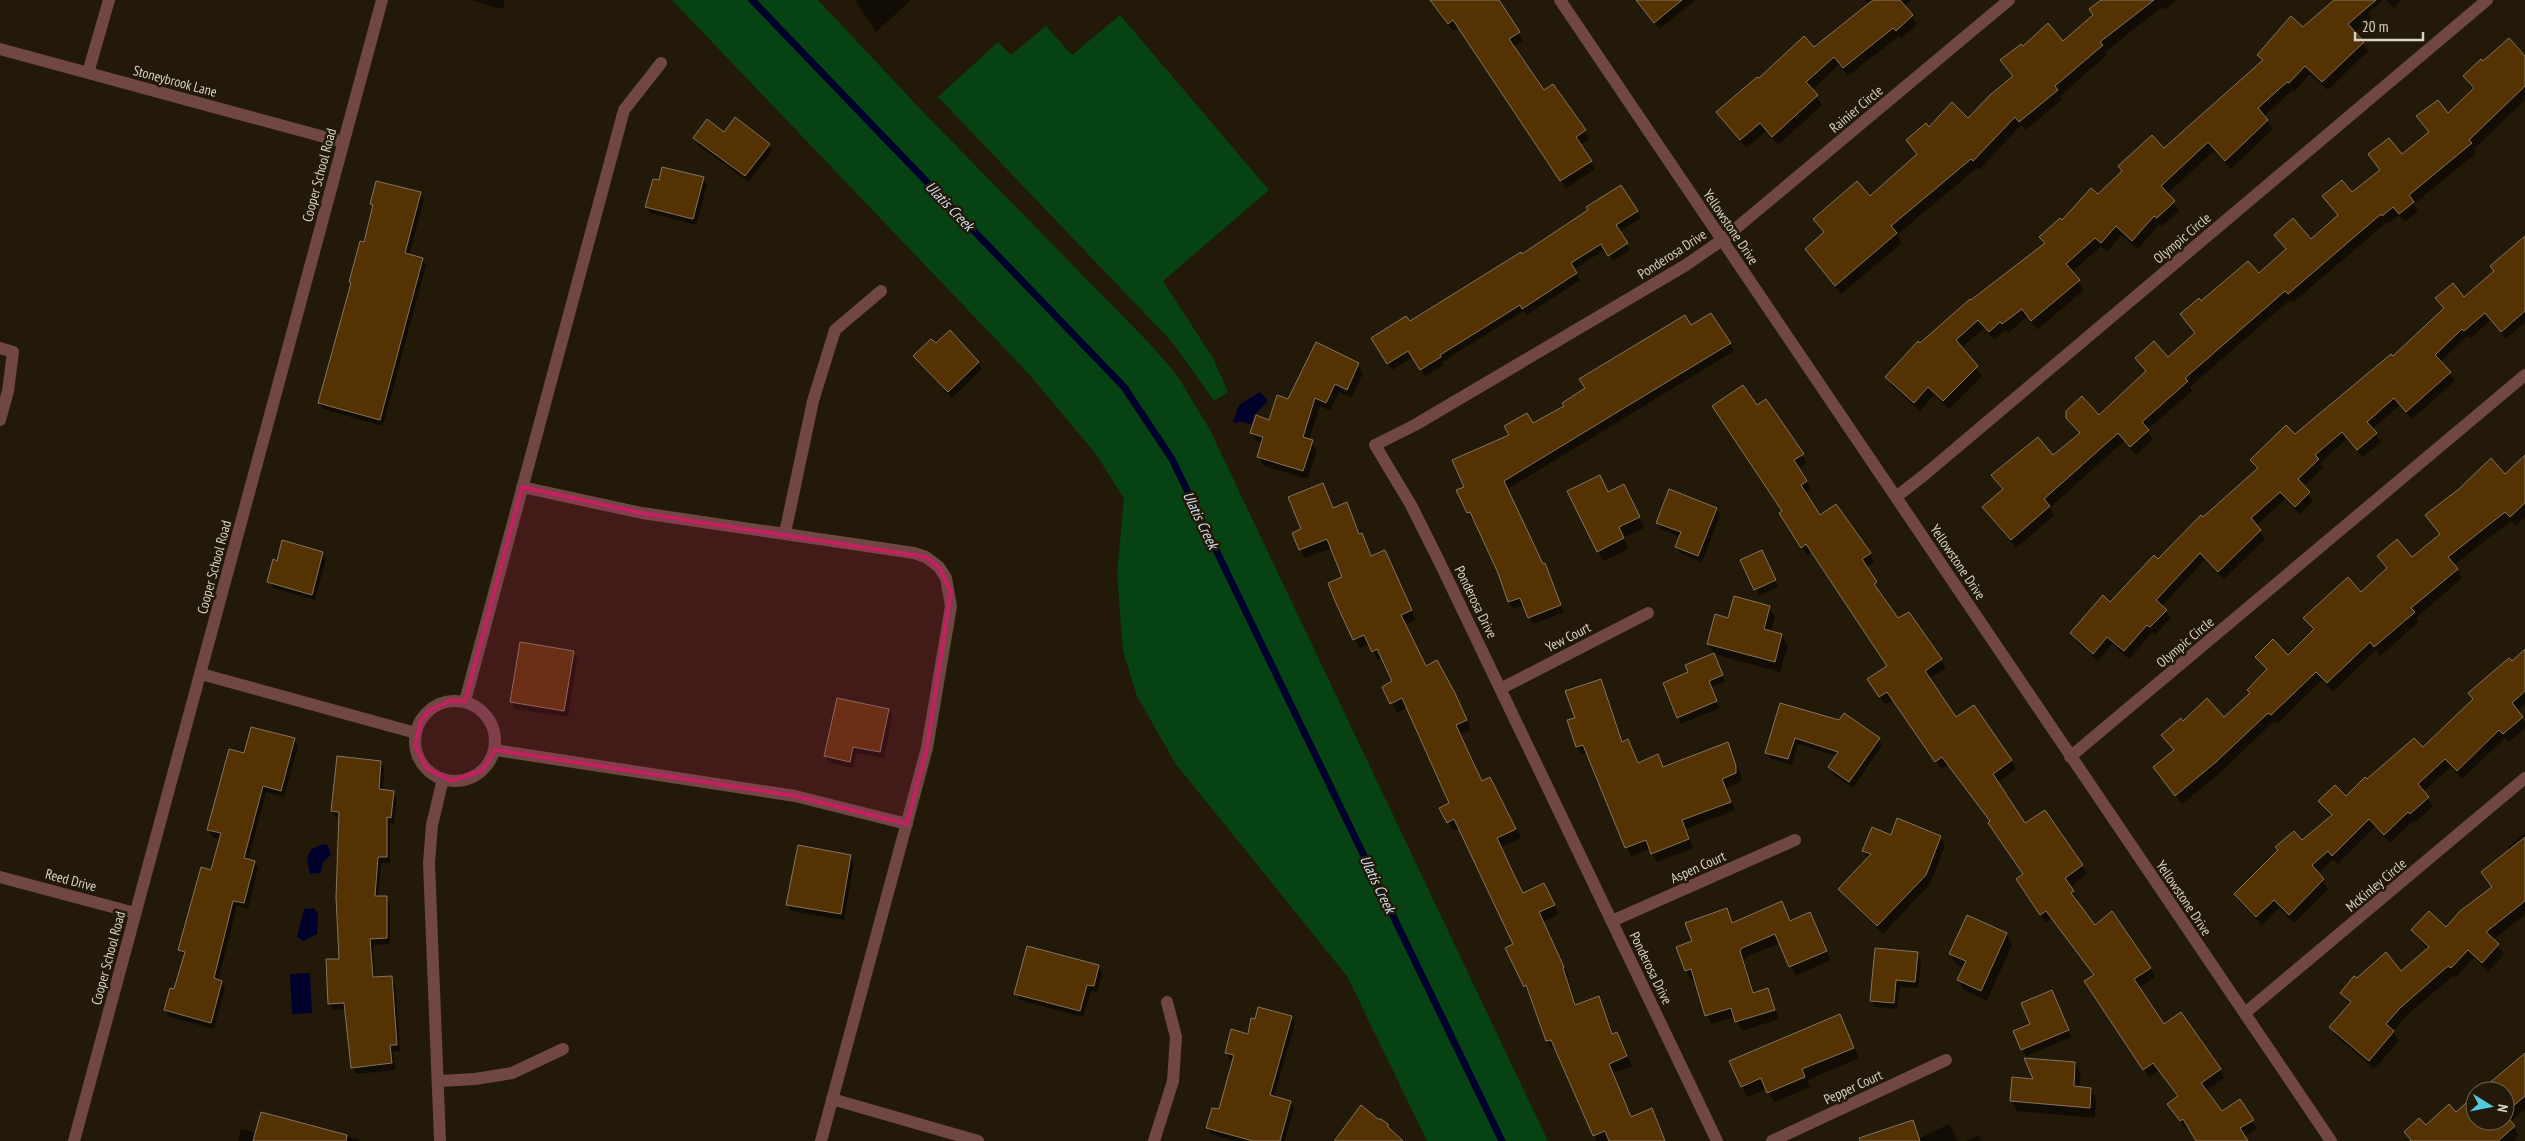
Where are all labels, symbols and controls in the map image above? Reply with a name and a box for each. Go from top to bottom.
scale bar [2355,10,2422,42]
text: 20 m [2362,17,2388,36]
street label: Stoneybrook Lane [131,61,219,101]
street label: Rainier Circle [1826,81,1887,137]
street label: Cooper School Road [298,126,340,224]
water label: Ulatis Creek [922,177,980,236]
street label: Yellowstone Drive [1699,186,1763,268]
street label: Olympic Circle [2150,209,2215,267]
street label: Ponderosa Drive [1634,225,1710,283]
water label: Ulatis Creek [1179,488,1224,554]
street label: Cooper School Road [193,518,235,616]
street label: Yellowstone Drive [1926,521,1990,603]
street label: Ponderosa Drive [1451,563,1501,641]
street label: Olympic Circle [2153,613,2218,671]
street label: Yew Court [1542,618,1594,656]
street label: Aspen Court [1668,847,1729,887]
water label: Ulatis Creek [1356,852,1401,918]
street label: McKinley Circle [2342,854,2410,916]
street label: Yellowstone Drive [2152,857,2216,939]
street label: Reed Drive [44,865,99,895]
street label: Cooper School Road [87,909,129,1007]
street label: Ponderosa Drive [1626,929,1676,1007]
street label: Pepper Court [1821,1066,1885,1108]
north arrow [2465,1081,2515,1131]
text: N [2493,1103,2512,1114]

